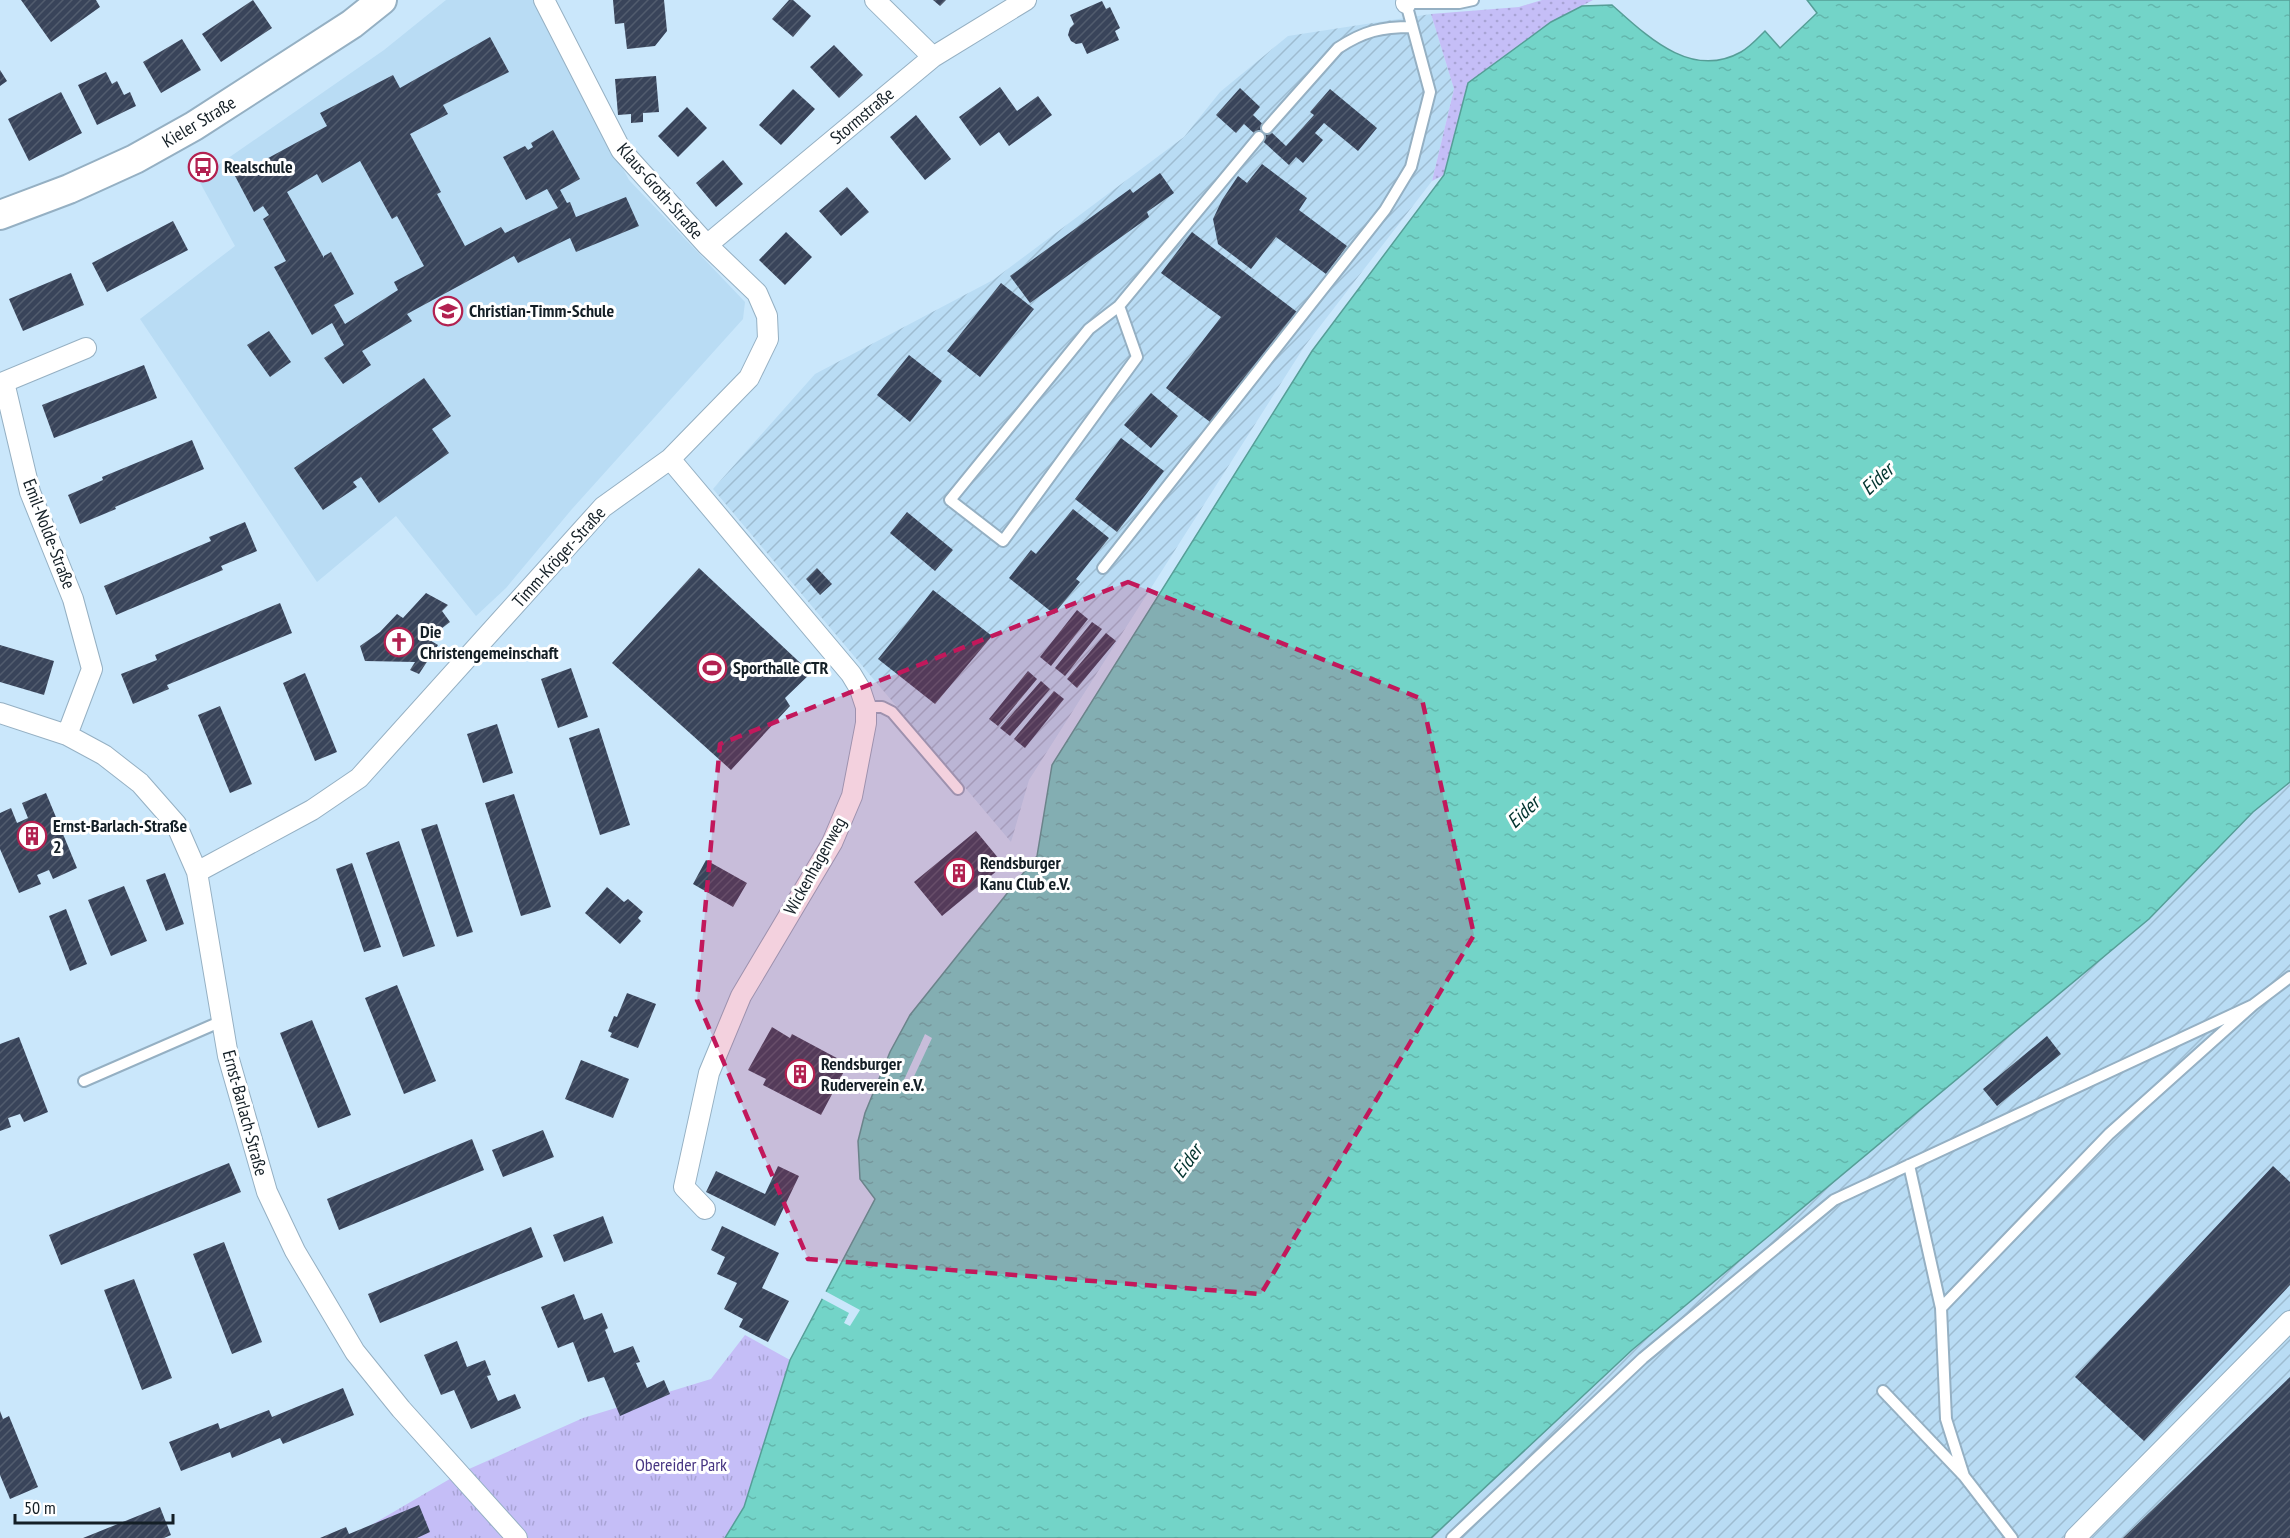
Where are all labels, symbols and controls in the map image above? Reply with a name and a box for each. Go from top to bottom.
street label: Stormstraße [825,82,898,149]
street label: Kieler Straße [158,91,240,152]
street label: Klaus-Groth-Straße [612,138,708,244]
bus stop icon: Realschule [187,151,219,183]
place label: Realschule [224,155,293,178]
school or university icon: Christian-Timm-Schule [432,295,464,327]
place label: Christian-Timm-Schule [469,299,614,322]
water label: Eider [1855,456,1901,501]
street label: Emil-Nolde-Straße [18,476,81,592]
street label: Timm-Kröger-Straße [507,501,610,612]
place label: Die Christengemeinschaft [420,620,559,664]
church icon: Die Christengemeinschaft [383,626,415,658]
sports icon: Sporthalle CTR [696,652,728,684]
place label: Sporthalle CTR [733,656,829,679]
water label: Eider [1501,789,1547,834]
street label: Wickenhagenweg [778,813,851,919]
place label: Ernst-Barlach-Straße 2 [53,814,187,858]
building icon: Ernst-Barlach-Straße 2 [16,820,48,852]
place label: Rendsburger Kanu Club e.V. [980,851,1070,895]
building icon: Rendsburger Kanu Club e.V. [943,857,975,889]
street label: Ernst-Barlach-Straße [218,1048,273,1178]
place label: Rendsburger Ruderverein e.V. [821,1052,925,1096]
building icon: Rendsburger Ruderverein e.V. [784,1058,816,1090]
water label: Eider [1166,1137,1209,1183]
park label: Obereider Park [635,1453,727,1476]
scale bar [15,1487,172,1525]
text: 50 m [24,1496,56,1519]

